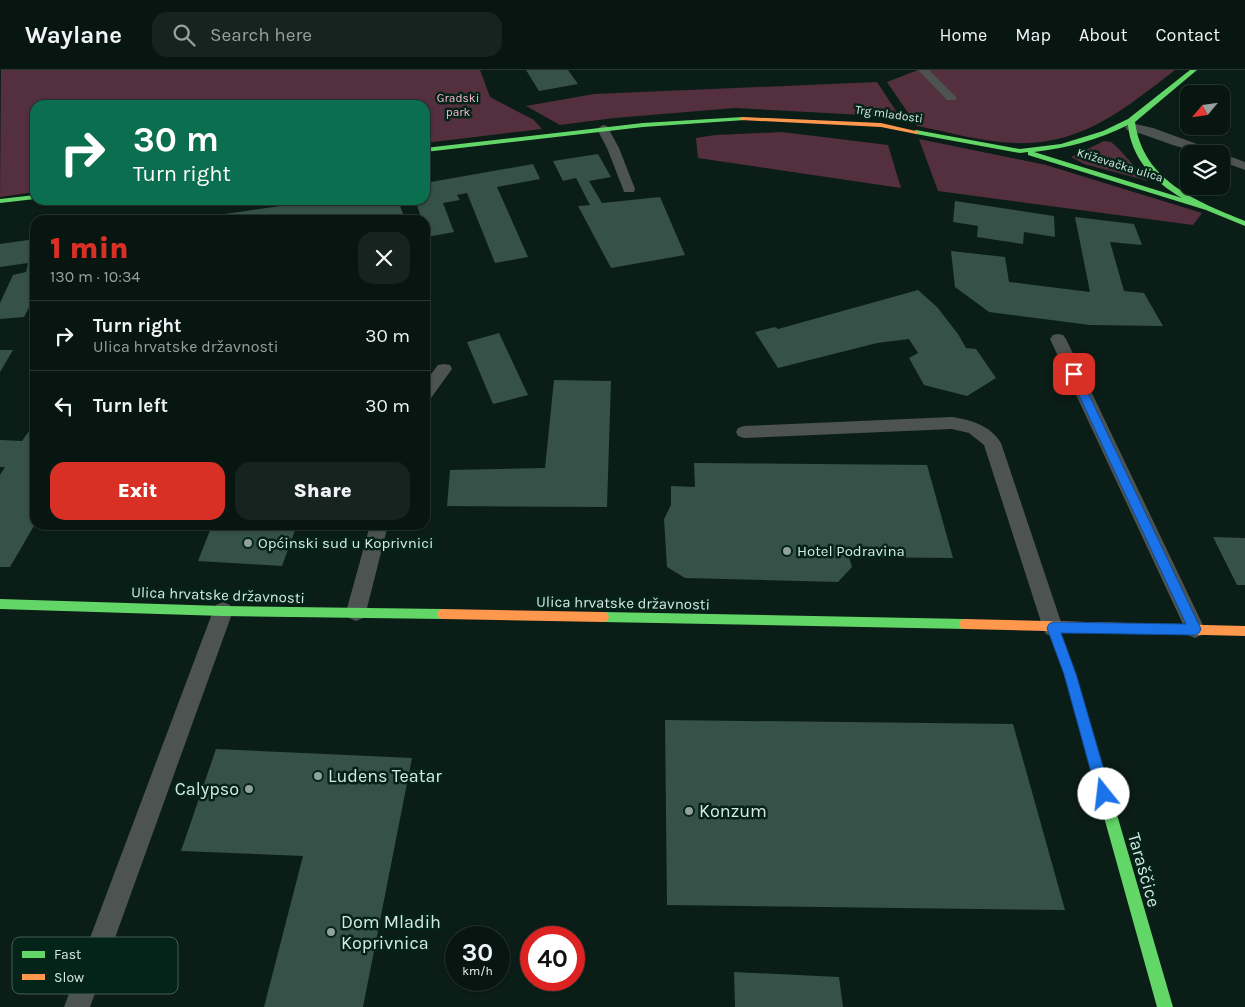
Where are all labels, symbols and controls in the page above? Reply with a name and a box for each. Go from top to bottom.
search box [152,12,502,57]
text: Waylane [25,21,122,49]
icon: search [170,21,198,49]
text: Search here [210,24,312,46]
text: Home [939,24,987,46]
text: Map [1015,24,1051,46]
text: About [1079,24,1128,46]
text: Contact [1156,24,1220,46]
north arrow [1180,85,1230,135]
map controls [1180,85,1230,195]
park label: Gradski park [437,91,479,119]
street label: Trg mladosti [854,102,924,126]
text: 30 m [133,119,219,160]
icon: right [50,120,115,185]
street label: Križevačka ulica [1075,145,1165,185]
button: layers [1180,145,1230,195]
text: Turn right [133,161,231,187]
text: 1 min [50,230,129,266]
button: close [358,232,410,284]
text: 130 m · 10:34 [50,267,140,286]
text: Turn right [93,315,182,337]
icon: right [50,322,78,350]
text: 30 m [365,325,410,347]
text: Ulica hrvatske državnosti [93,337,279,356]
pin [1053,353,1095,395]
icon: arrive [1060,360,1088,388]
icon: left [50,392,78,420]
text: Turn left [93,395,168,417]
text: 30 m [365,395,410,417]
button: Exit [50,462,225,520]
button: Share [235,462,410,520]
place label: Općinski sud u Koprivnici [258,534,433,552]
marker: Općinski sud u Koprivnici [242,537,254,549]
place label: Hotel Podravina [797,542,905,560]
marker: Hotel Podravina [781,545,793,557]
street label: Ulica hrvatske državnosti [131,583,305,607]
street label: Ulica hrvatske državnosti [536,592,710,614]
place label: Ludens Teatar [328,765,442,787]
position arrow [1077,767,1129,819]
marker: Ludens Teatar [312,770,324,782]
place label: Calypso [175,778,239,800]
marker: Calypso [243,783,255,795]
place label: Konzum [699,800,767,822]
marker: Konzum [683,805,695,817]
street label: Taraščice [1123,830,1165,910]
place label: Dom Mladih Koprivnica [341,911,441,954]
marker: Dom Mladih Koprivnica [325,926,337,938]
speed limit sign: 40 [520,926,585,991]
legend [12,937,178,994]
text: 30 [462,938,493,967]
text: Fast [54,946,81,963]
text: km/h [462,964,493,978]
text: Slow [54,969,84,986]

